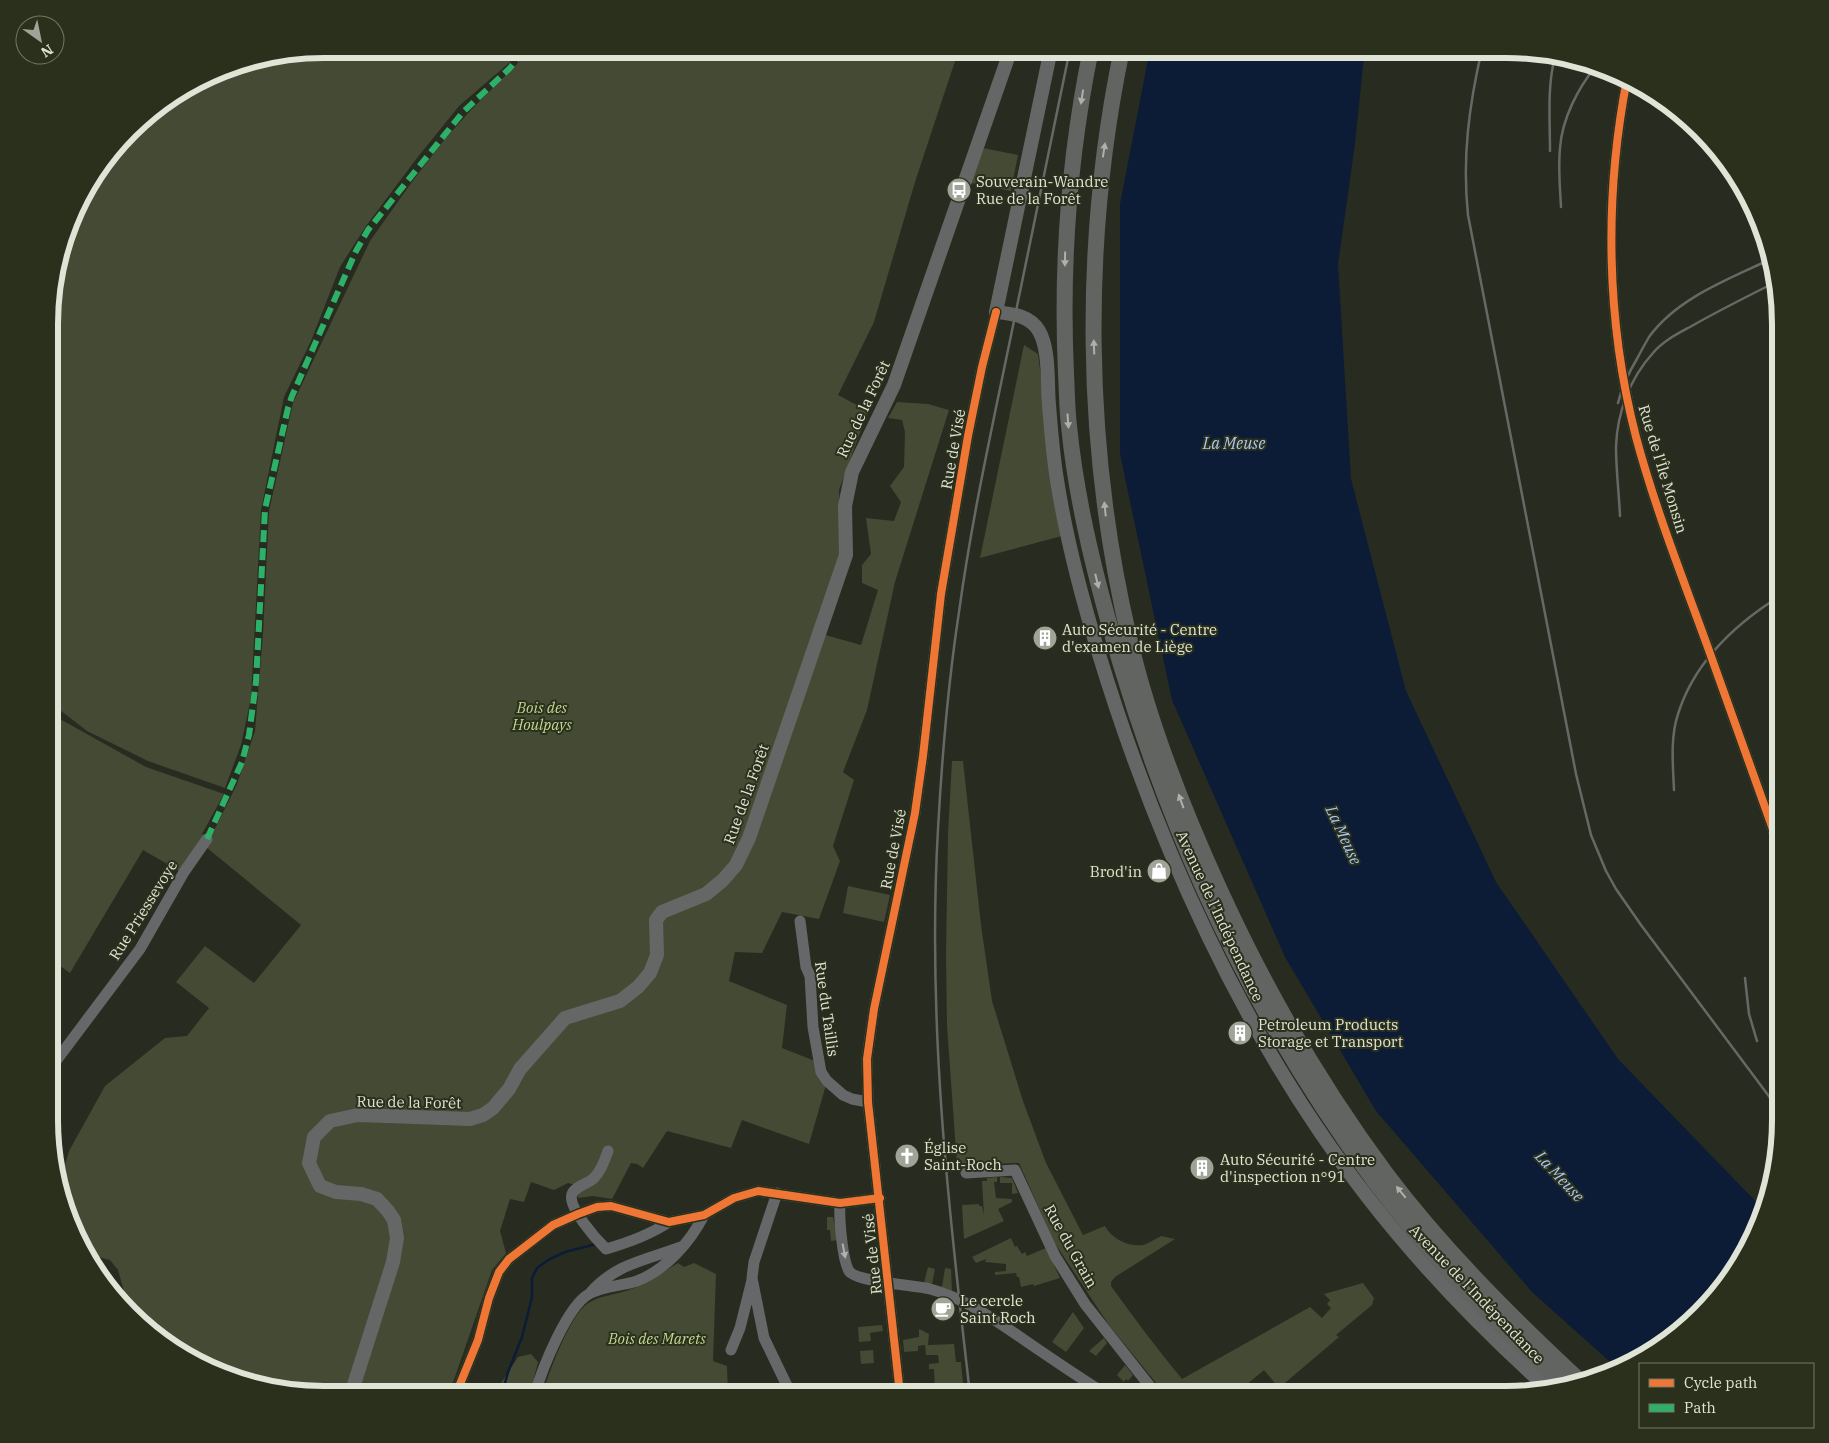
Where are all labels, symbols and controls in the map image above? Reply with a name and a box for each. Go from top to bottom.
north arrow [15,15,65,65]
text: N [38,40,57,61]
one-way arrow [1078,89,1086,105]
one-way arrow [1100,142,1108,158]
place label: Souverain-Wandre Rue de la Forêt [976,172,1108,208]
bus stop icon: Souverain-Wandre Rue de la Forêt [946,177,972,203]
one-way arrow [1061,251,1069,267]
one-way arrow [1090,339,1098,355]
street label: Rue de la Forêt [832,357,894,461]
street label: Rue de l'Île Monsin [1634,402,1692,536]
street label: Rue de Visé [937,407,969,491]
one-way arrow [1065,413,1073,429]
water label: La Meuse [1202,433,1265,453]
one-way arrow [1101,501,1109,517]
one-way arrow [1093,573,1101,588]
place label: Auto Sécurité - Centre d'examen de Liège [1062,620,1217,656]
building icon: Auto Sécurité - Centre d'examen de Liège [1032,625,1058,651]
park label: Bois des Houlpays [511,698,572,734]
street label: Rue de la Forêt [719,741,773,847]
one-way arrow [1177,793,1184,808]
water label: La Meuse [1321,801,1366,868]
street label: Rue de Visé [876,807,910,891]
street label: Avenue de l'Indépendance [1172,828,1268,1004]
street label: Rue Priessevoye [105,857,181,963]
shop icon: Brod'in [1146,858,1172,884]
place label: Brod'in [1090,862,1142,881]
street label: Rue du Taillis [811,960,843,1058]
place label: Petroleum Products Storage et Transport [1258,1015,1403,1051]
building icon: Petroleum Products Storage et Transport [1227,1020,1253,1046]
street label: Rue de la Forêt [356,1092,462,1112]
place label: Église Saint-Roch [924,1138,1002,1174]
church icon: Église Saint-Roch [894,1143,920,1169]
water label: La Meuse [1531,1146,1589,1206]
place label: Auto Sécurité - Centre d'inspection n°91 [1220,1150,1375,1186]
building icon: Auto Sécurité - Centre d'inspection n°91 [1189,1155,1215,1181]
one-way arrow [1395,1186,1406,1199]
street label: Rue du Grain [1040,1201,1102,1291]
street label: Rue de Visé [858,1213,886,1295]
street label: Avenue de l'Indépendance [1405,1220,1549,1368]
one-way arrow [841,1244,849,1260]
place label: Le cercle Saint Roch [960,1291,1036,1327]
cafe icon: Le cercle Saint Roch [930,1296,956,1322]
park label: Bois des Marets [607,1329,706,1348]
legend [1639,1363,1814,1428]
text: Cycle path [1684,1373,1757,1392]
text: Path [1684,1398,1716,1417]

